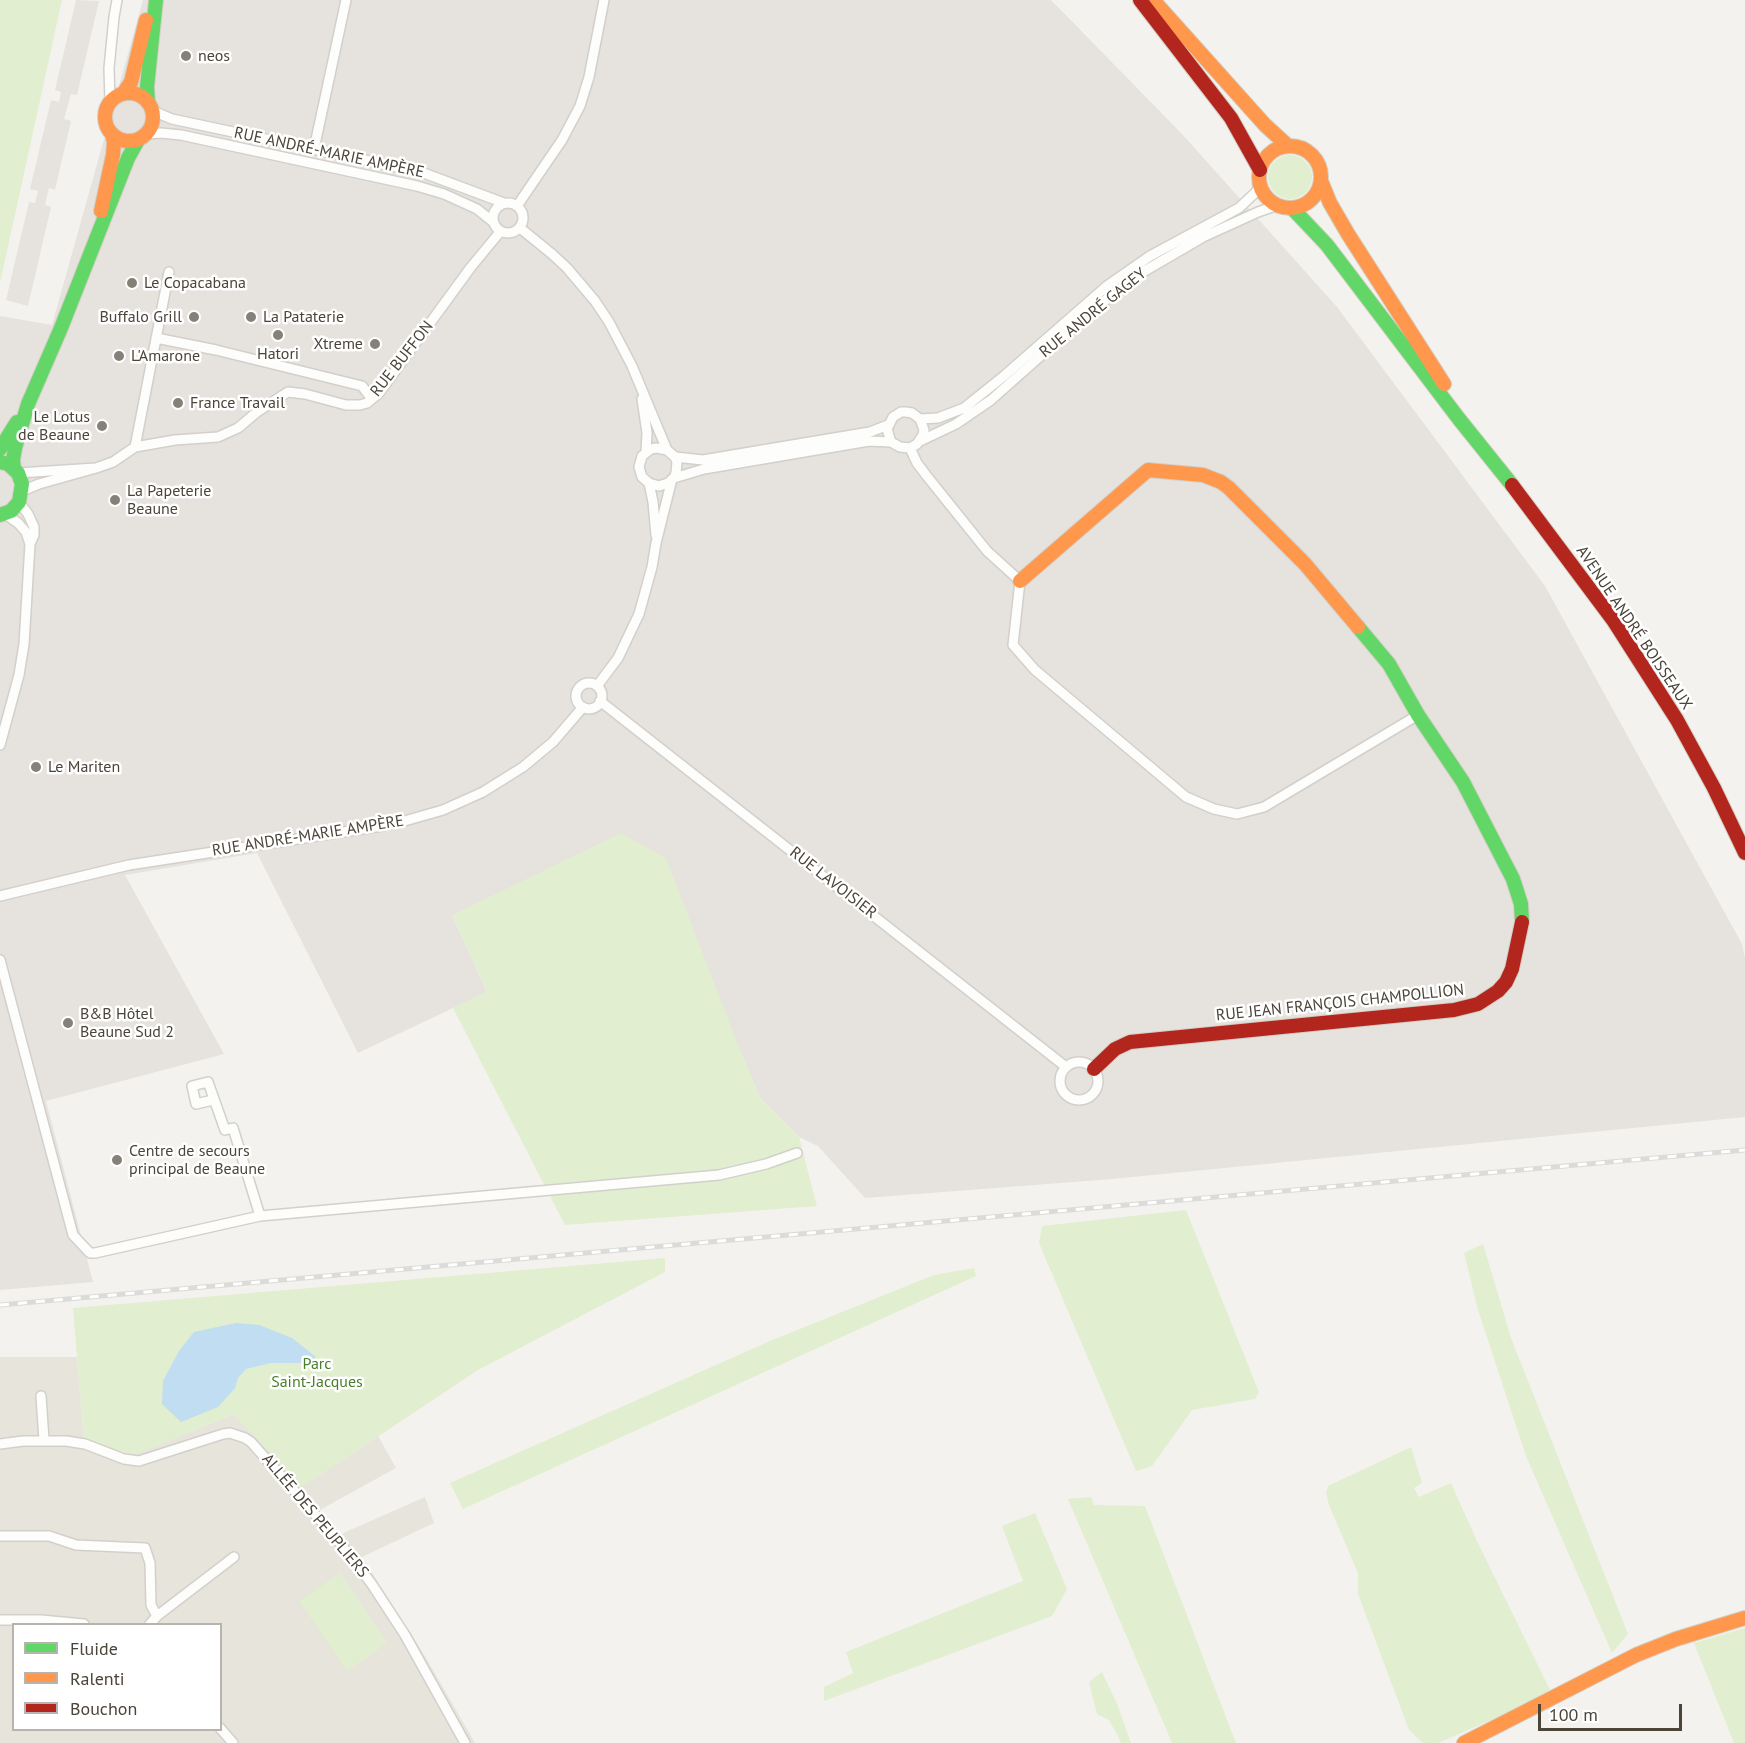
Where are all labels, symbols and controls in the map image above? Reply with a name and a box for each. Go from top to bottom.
place label: neos [198,46,230,66]
marker: neos [179,49,193,63]
street label: RUE ANDRÉ-MARIE AMPÈRE [232,123,426,183]
street label: RUE ANDRÉ GAGEY [1036,264,1150,362]
place label: Le Copacabana [144,273,246,293]
marker: Le Copacabana [125,276,139,290]
place label: Buffalo Grill [100,307,182,327]
place label: La Pataterie [263,307,344,327]
marker: Buffalo Grill [187,310,201,324]
marker: La Pataterie [244,310,258,324]
street label: RUE BUFFON [366,317,438,401]
marker: Hatori [271,328,285,342]
place label: Xtreme [314,334,363,354]
marker: Xtreme [368,337,382,351]
place label: Hatori [257,344,299,364]
place label: L'Amarone [131,346,200,366]
marker: L'Amarone [112,349,126,363]
place label: France Travail [190,393,285,413]
marker: France Travail [171,396,185,410]
place label: Le Lotus de Beaune [18,407,90,445]
marker: Le Lotus de Beaune [95,419,109,433]
place label: La Papeterie Beaune [127,481,211,519]
marker: La Papeterie Beaune [108,493,122,507]
street label: AVENUE ANDRÉ BOISSEAUX [1572,542,1696,714]
place label: Le Mariten [48,757,120,777]
marker: Le Mariten [29,760,43,774]
street label: RUE ANDRÉ-MARIE AMPÈRE [211,811,405,861]
street label: RUE LAVOISIER [786,843,880,923]
street label: RUE JEAN FRANÇOIS CHAMPOLLION [1215,980,1465,1026]
place label: B&B Hôtel Beaune Sud 2 [80,1004,174,1042]
marker: B&B Hôtel Beaune Sud 2 [61,1016,75,1030]
place label: Centre de secours principal de Beaune [129,1141,265,1179]
marker: Centre de secours principal de Beaune [110,1153,124,1167]
park label: Parc Saint-Jacques [271,1354,363,1392]
street label: ALLÉE DES PEUPLIERS [258,1450,372,1582]
legend [12,1623,222,1731]
text: Fluide [70,1637,118,1660]
text: Ralenti [70,1667,125,1690]
scale bar [1541,1692,1685,1730]
text: Bouchon [70,1697,137,1720]
text: 100 m [1549,1703,1598,1726]

